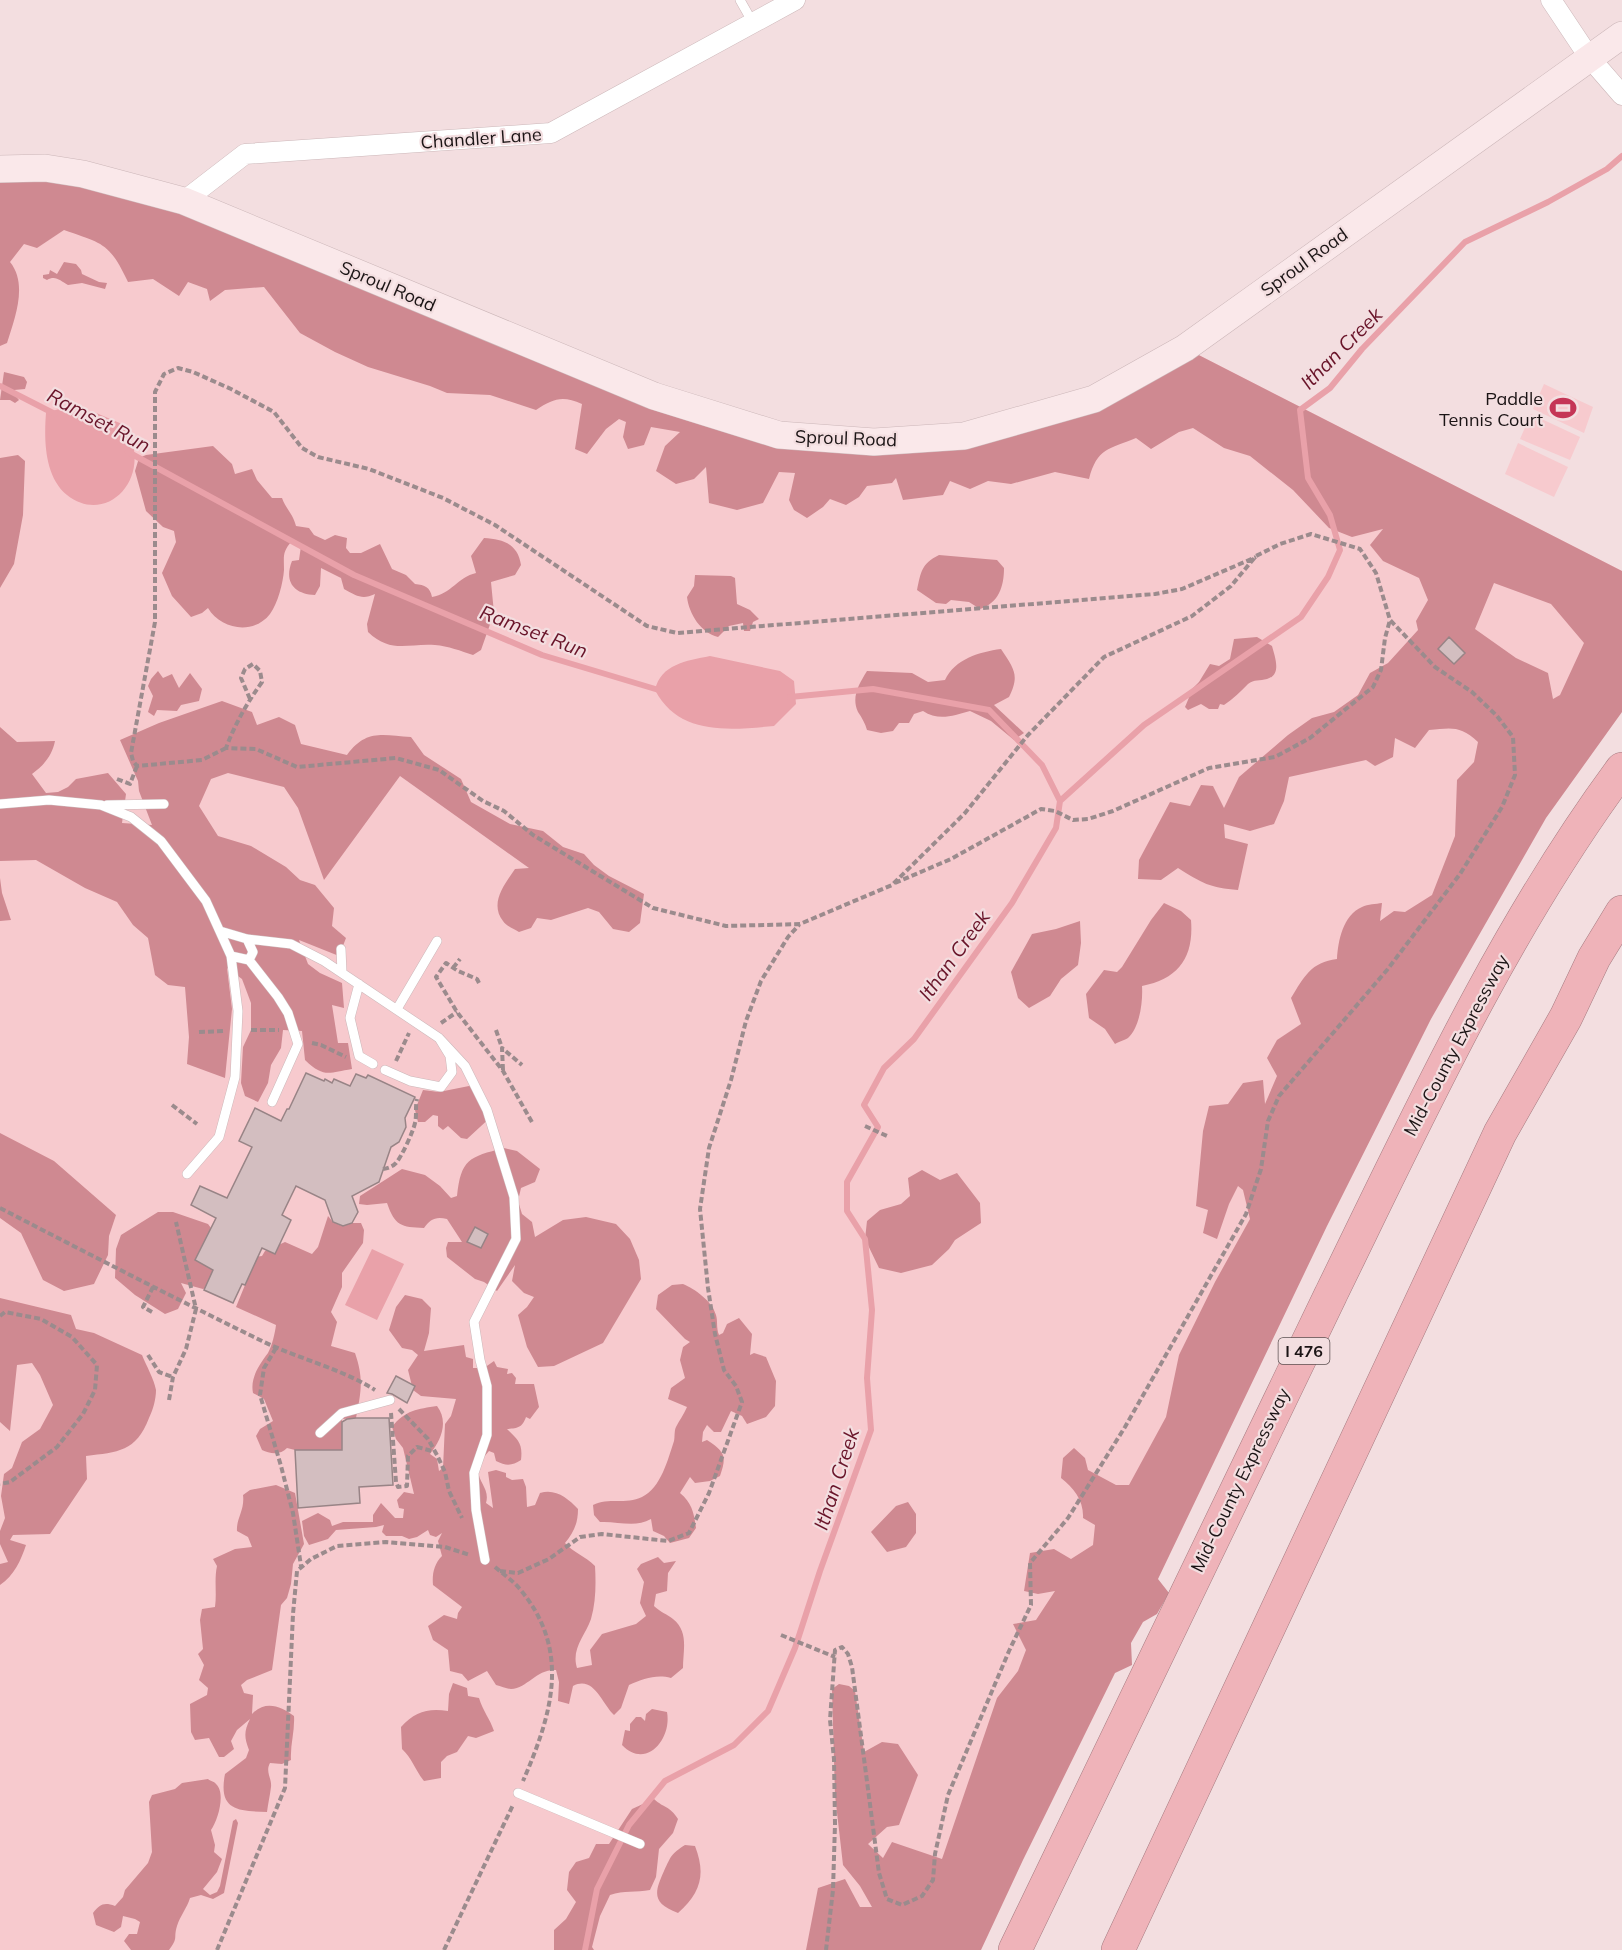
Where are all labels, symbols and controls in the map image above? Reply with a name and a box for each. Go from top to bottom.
street label: Chandler Lane [420,122,542,154]
street label: Sproul Road [1256,223,1352,301]
street label: Sproul Road [336,255,440,317]
water label: Ithan Creek [1295,301,1388,394]
water label: Ramset Run [43,382,155,458]
place label: Paddle Tennis Court [1439,387,1543,431]
sports icon: Paddle Tennis Court [1548,393,1578,423]
street label: Sproul Road [795,425,897,451]
water label: Ramset Run [477,599,591,663]
water label: Ithan Creek [913,904,996,1005]
street label: Mid-County Expressway [1398,950,1514,1140]
road number: I 476 [1278,1338,1330,1364]
street label: Mid-County Expressway [1185,1384,1295,1576]
water label: Ithan Creek [808,1424,864,1533]

